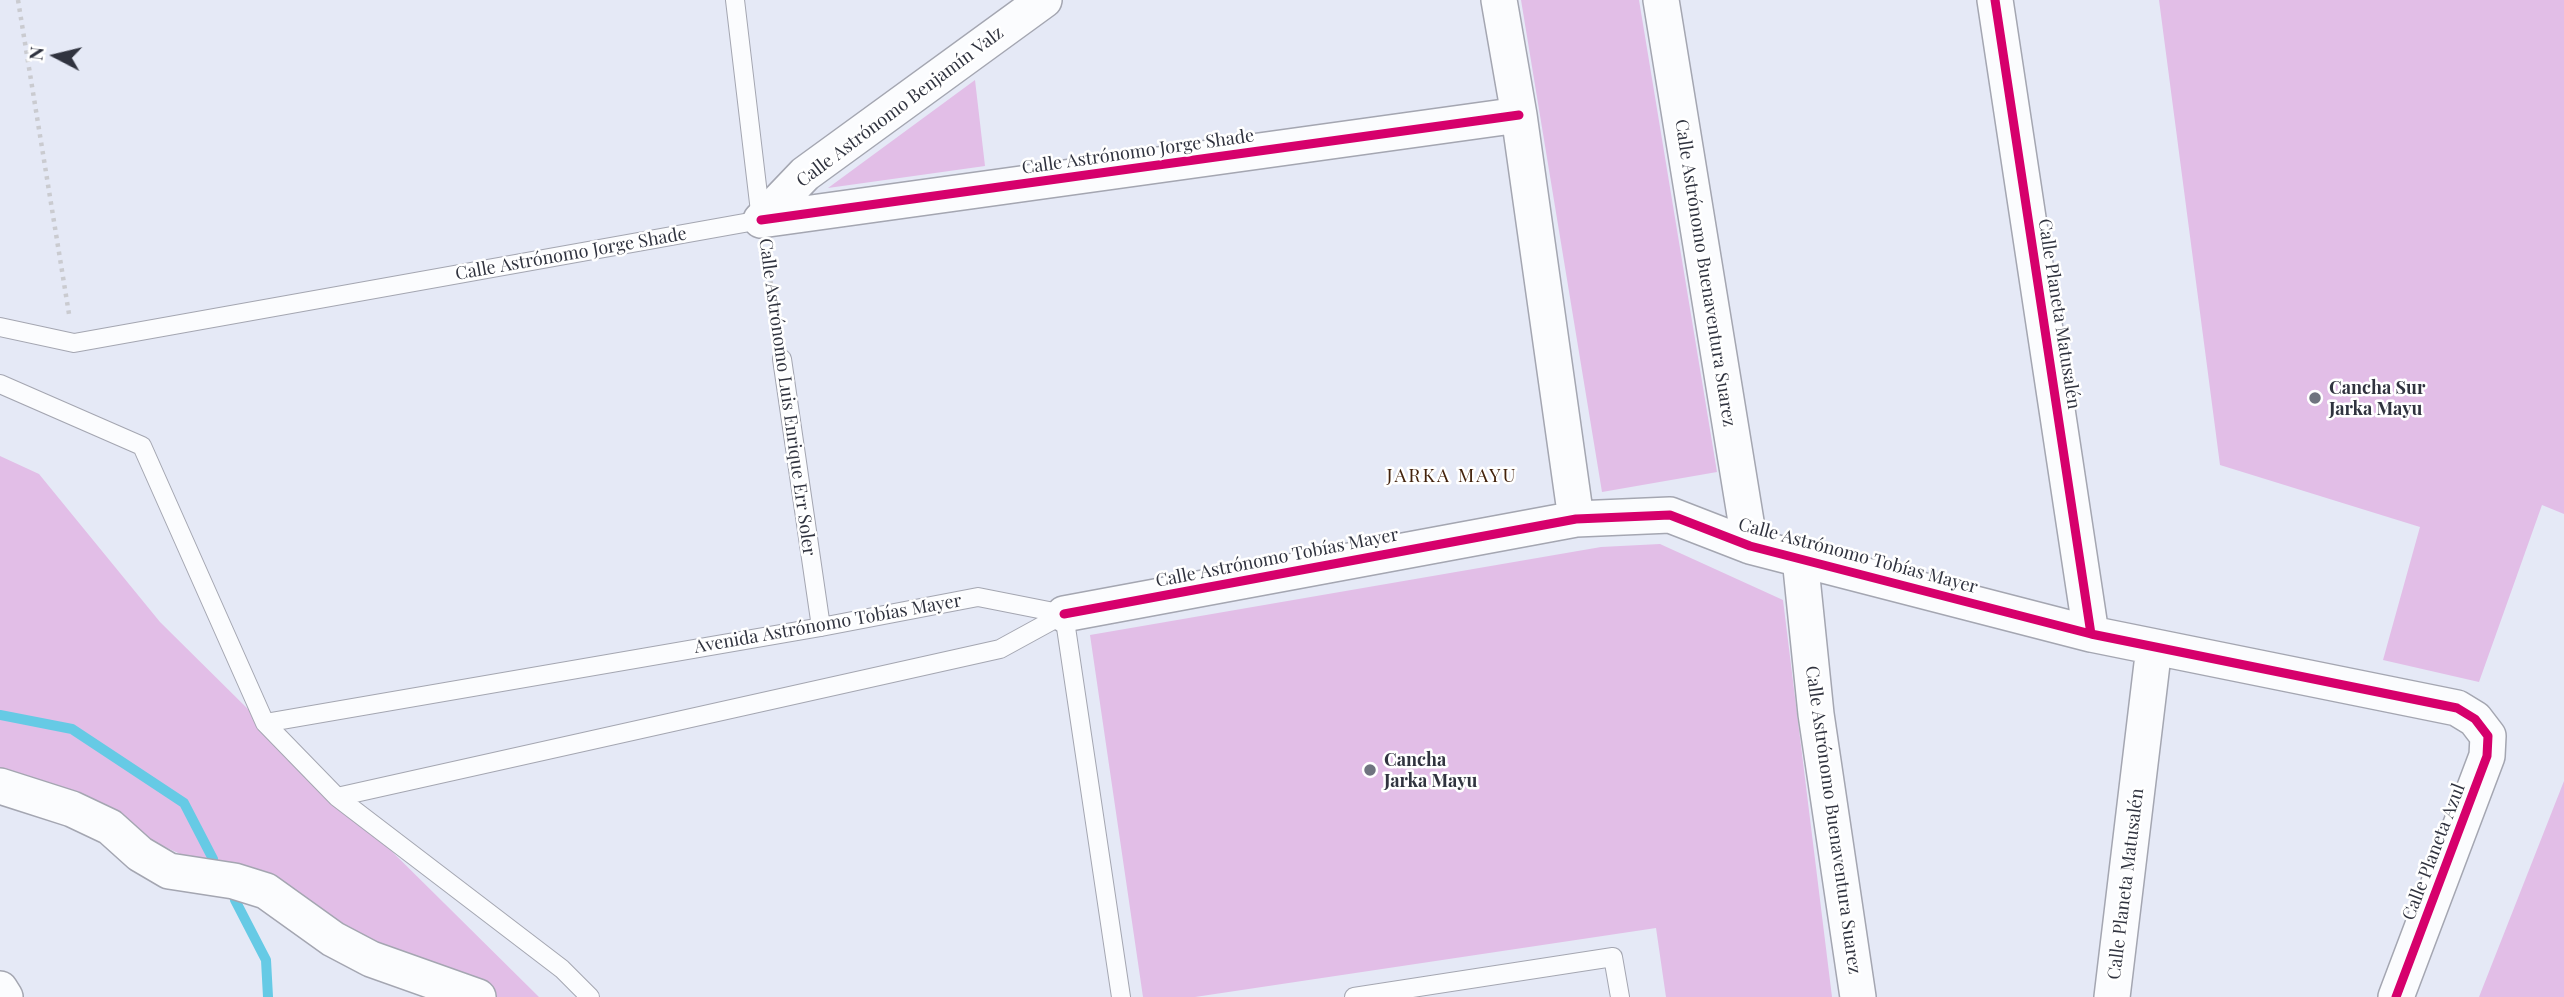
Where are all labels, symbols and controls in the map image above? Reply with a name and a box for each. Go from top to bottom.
north arrow [21,21,91,91]
street label: Calle Astrónomo Benjamín Valz [792,22,1008,192]
text: N [21,45,49,62]
street label: Calle Astrónomo Buenaventura Suarez [1670,118,1740,428]
street label: Calle Astrónomo Jorge Shade [1020,125,1256,179]
street label: Calle Planeta Matusalén [2033,217,2085,411]
street label: Calle Astrónomo Jorge Shade [454,223,688,285]
street label: Calle Astrónomo Luis Enrique Err Soler [754,237,820,557]
place label: Cancha Sur Jarka Mayu [2329,377,2425,420]
marker: Cancha Sur Jarka Mayu [2307,390,2323,406]
district label: JARKA MAYU [1388,465,1516,487]
street label: Calle Astrónomo Tobías Mayer [1736,514,1980,598]
street label: Calle Astrónomo Tobías Mayer [1154,524,1400,592]
street label: Avenida Astrónomo Tobías Mayer [693,590,963,658]
street label: Calle Astrónomo Buenaventura Suarez [1801,665,1865,975]
place label: Cancha Jarka Mayu [1384,749,1477,792]
marker: Cancha Jarka Mayu [1362,762,1378,778]
street label: Calle Planeta Azul [2398,781,2470,923]
street label: Calle Planeta Matusalén [2104,787,2148,981]

